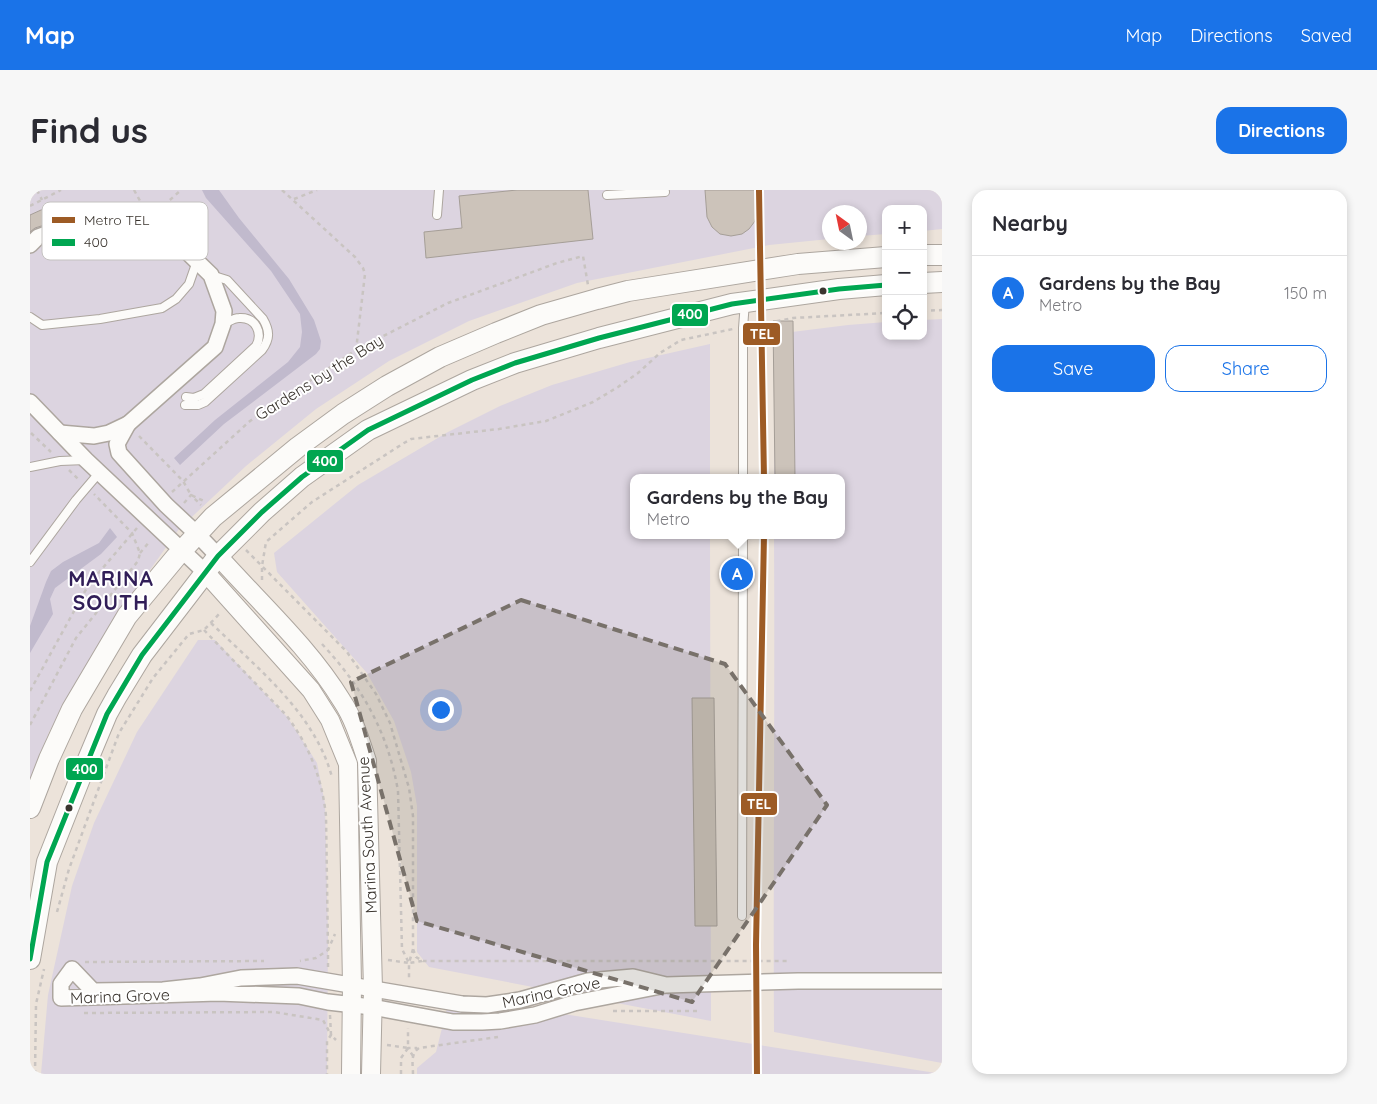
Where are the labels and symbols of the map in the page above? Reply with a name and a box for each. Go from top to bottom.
legend [42,202,208,260]
north arrow [822,205,867,250]
text: Metro TEL [84,211,150,229]
text: 400 [84,233,108,251]
unlabelled marker [818,286,828,296]
line badge: 400 [671,303,709,327]
text: 400 [677,305,703,323]
line badge: TEL [742,322,781,346]
text: TEL [750,325,774,343]
street label: Gardens by the Bay [251,330,387,424]
line badge: 400 [306,449,344,473]
text: 400 [312,452,338,470]
pin: A [721,555,753,593]
district label: MARINA SOUTH [68,565,154,615]
your location [428,697,454,723]
street label: Marina South Avenue [353,756,381,914]
line badge: 400 [65,757,104,781]
text: 400 [72,760,98,778]
line badge: TEL [740,792,778,816]
text: TEL [747,795,771,813]
unlabelled marker [64,803,74,813]
street label: Marina Grove [500,972,602,1012]
street label: Marina Grove [70,984,170,1008]

